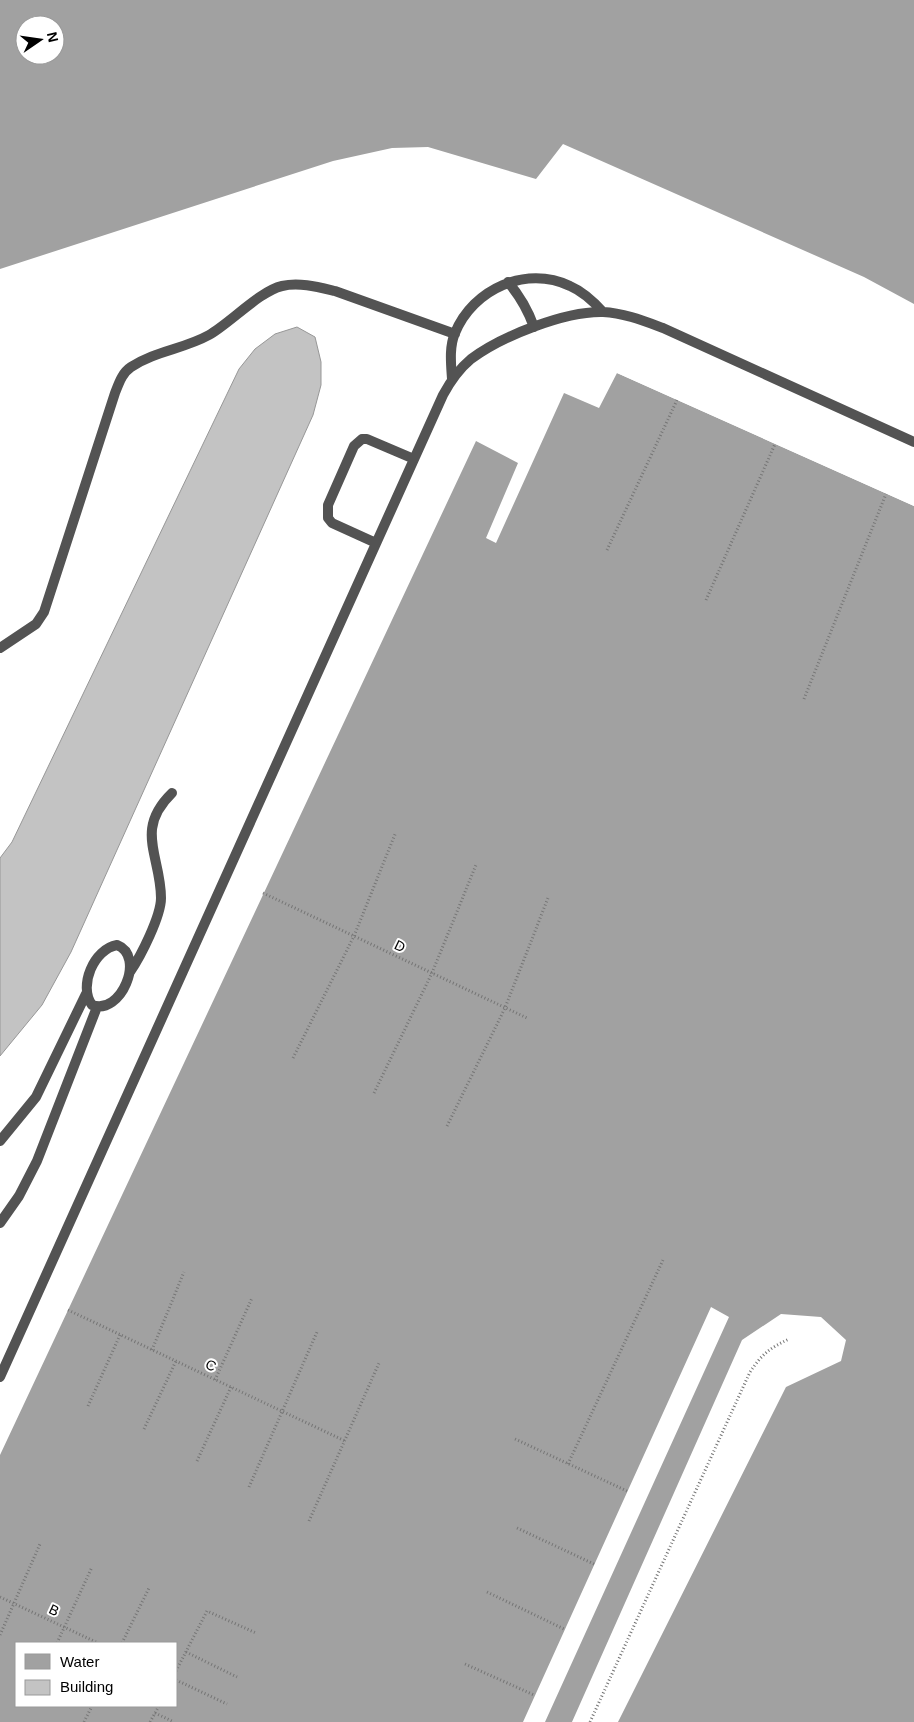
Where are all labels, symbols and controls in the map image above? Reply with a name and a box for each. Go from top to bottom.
north arrow [15,15,65,65]
text: N [44,30,62,44]
street label: D [392,937,408,955]
street label: C [203,1356,219,1374]
street label: B [46,1601,62,1619]
legend [15,1642,178,1707]
text: Water [60,1653,99,1670]
text: Building [60,1678,113,1695]

